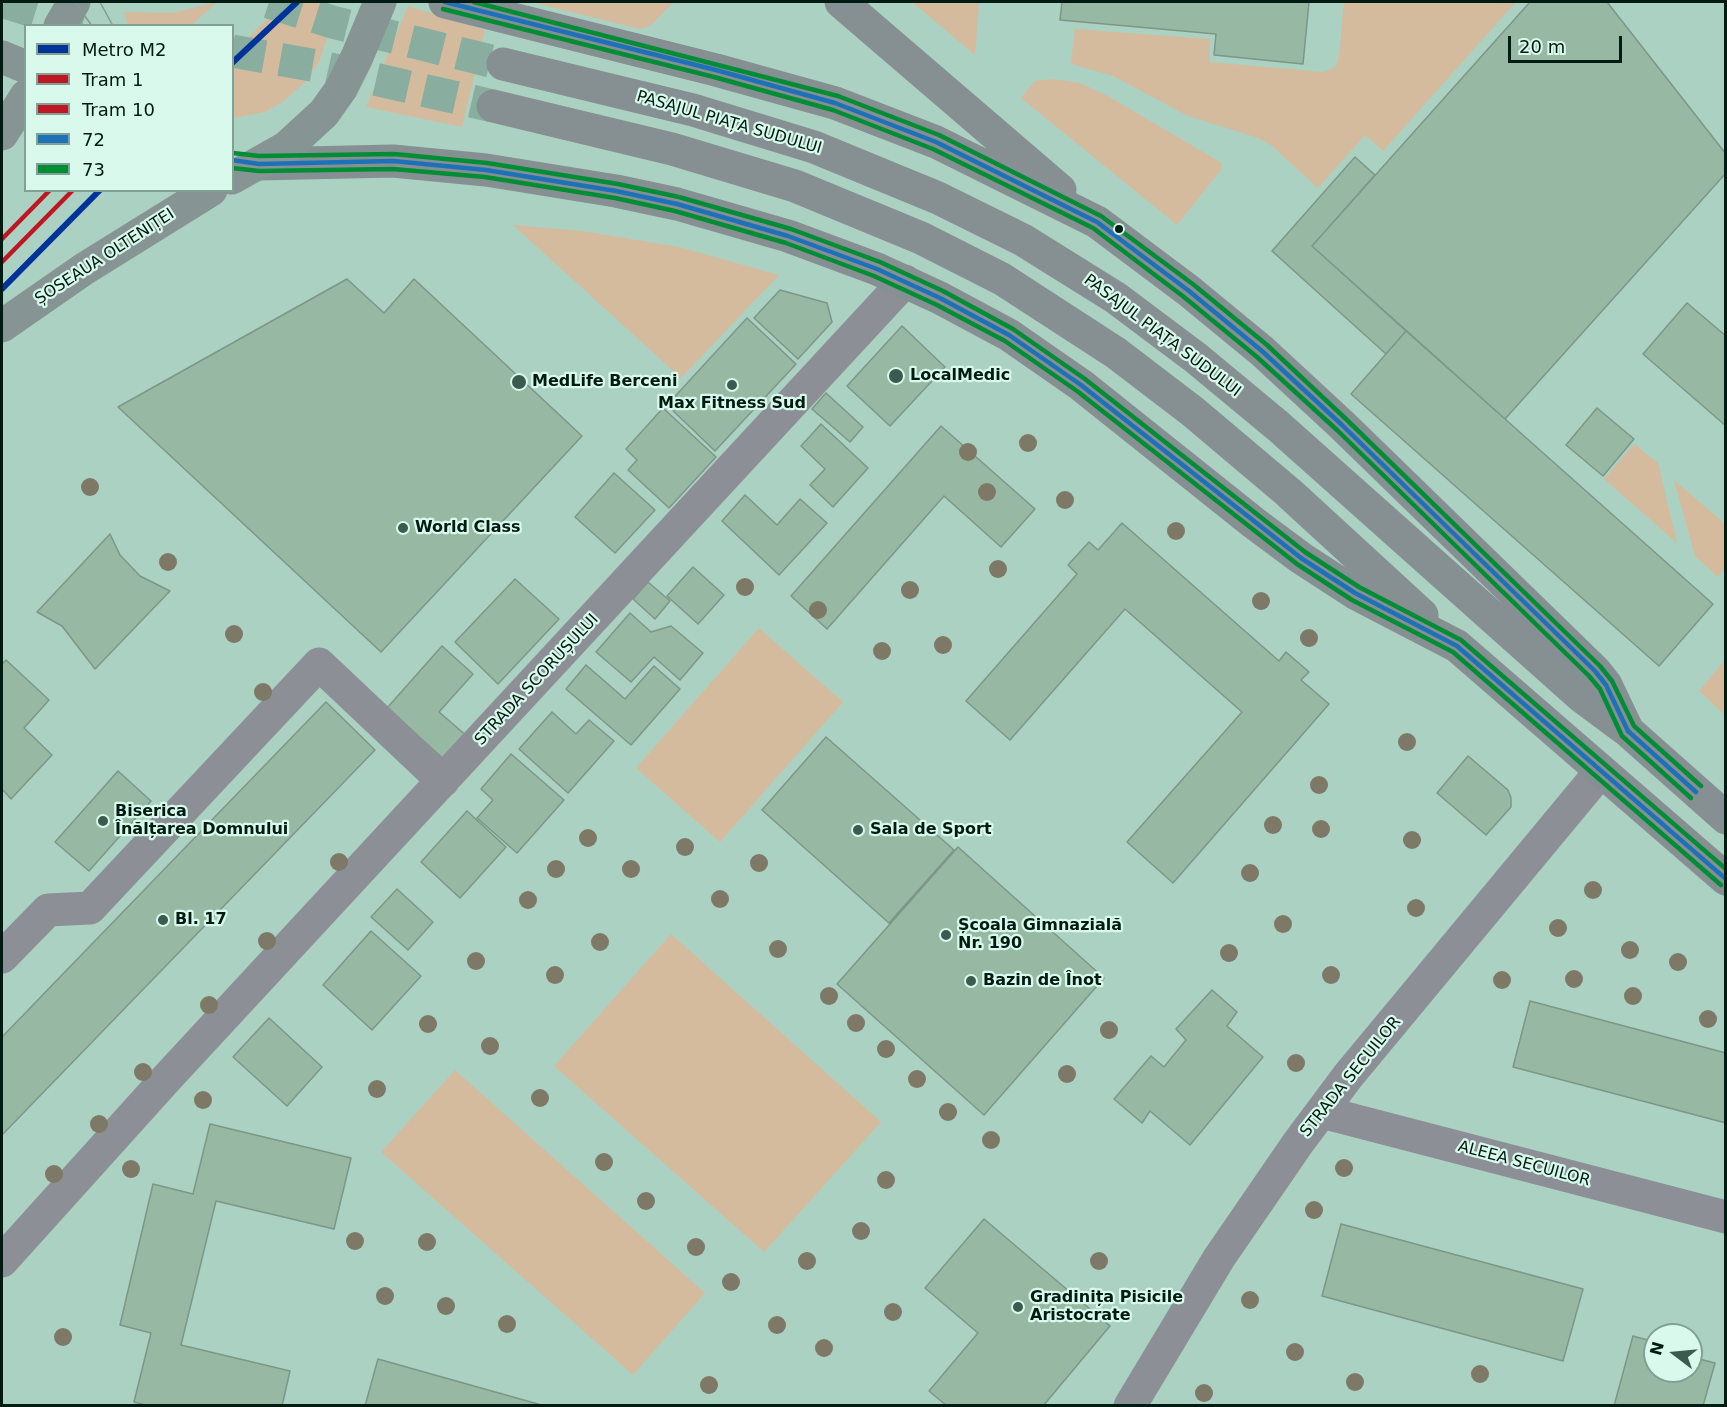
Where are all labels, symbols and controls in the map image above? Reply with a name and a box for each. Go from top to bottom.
legend [24,24,234,192]
scale bar [1511,24,1625,62]
text: 20 m [1519,36,1565,57]
text: Metro M2 [82,39,166,60]
text: Tram 1 [82,69,144,90]
street label: PASAJUL PIAȚA SUDULUI [634,87,824,159]
text: Tram 10 [82,99,155,120]
text: 72 [82,129,105,150]
text: 73 [82,159,105,180]
street label: ȘOSEAUA OLTENIȚEI [32,205,178,309]
unlabelled marker [1113,223,1125,235]
street label: PASAJUL PIAȚA SUDULUI [1080,271,1244,401]
place label: LocalMedic [910,366,1010,386]
marker: LocalMedic [887,367,905,385]
place label: MedLife Berceni [532,372,677,392]
marker: MedLife Berceni [510,373,528,391]
marker: Max Fitness Sud [725,378,739,392]
place label: Max Fitness Sud [658,394,806,414]
place label: World Class [415,518,521,538]
marker: World Class [396,521,410,535]
street label: STRADA SCORUȘULUI [471,610,603,750]
place label: Biserica Înălțarea Domnului [115,802,288,840]
marker: Biserica Înălțarea Domnului [96,814,110,828]
place label: Sala de Sport [870,820,992,840]
marker: Sala de Sport [851,823,865,837]
place label: Bl. 17 [175,910,227,930]
marker: Bl. 17 [156,913,170,927]
place label: Școala Gimnazială Nr. 190 [958,916,1122,954]
marker: Școala Gimnazială Nr. 190 [939,928,953,942]
place label: Bazin de Înot [983,971,1102,991]
marker: Bazin de Înot [964,974,978,988]
street label: STRADA SECUILOR [1297,1013,1405,1141]
street label: ALEEA SECUILOR [1456,1137,1592,1191]
place label: Gradinița Pisicile Aristocrate [1030,1288,1183,1326]
marker: Gradinița Pisicile Aristocrate [1011,1300,1025,1314]
north arrow [1643,1323,1703,1383]
text: N [1646,1339,1668,1358]

